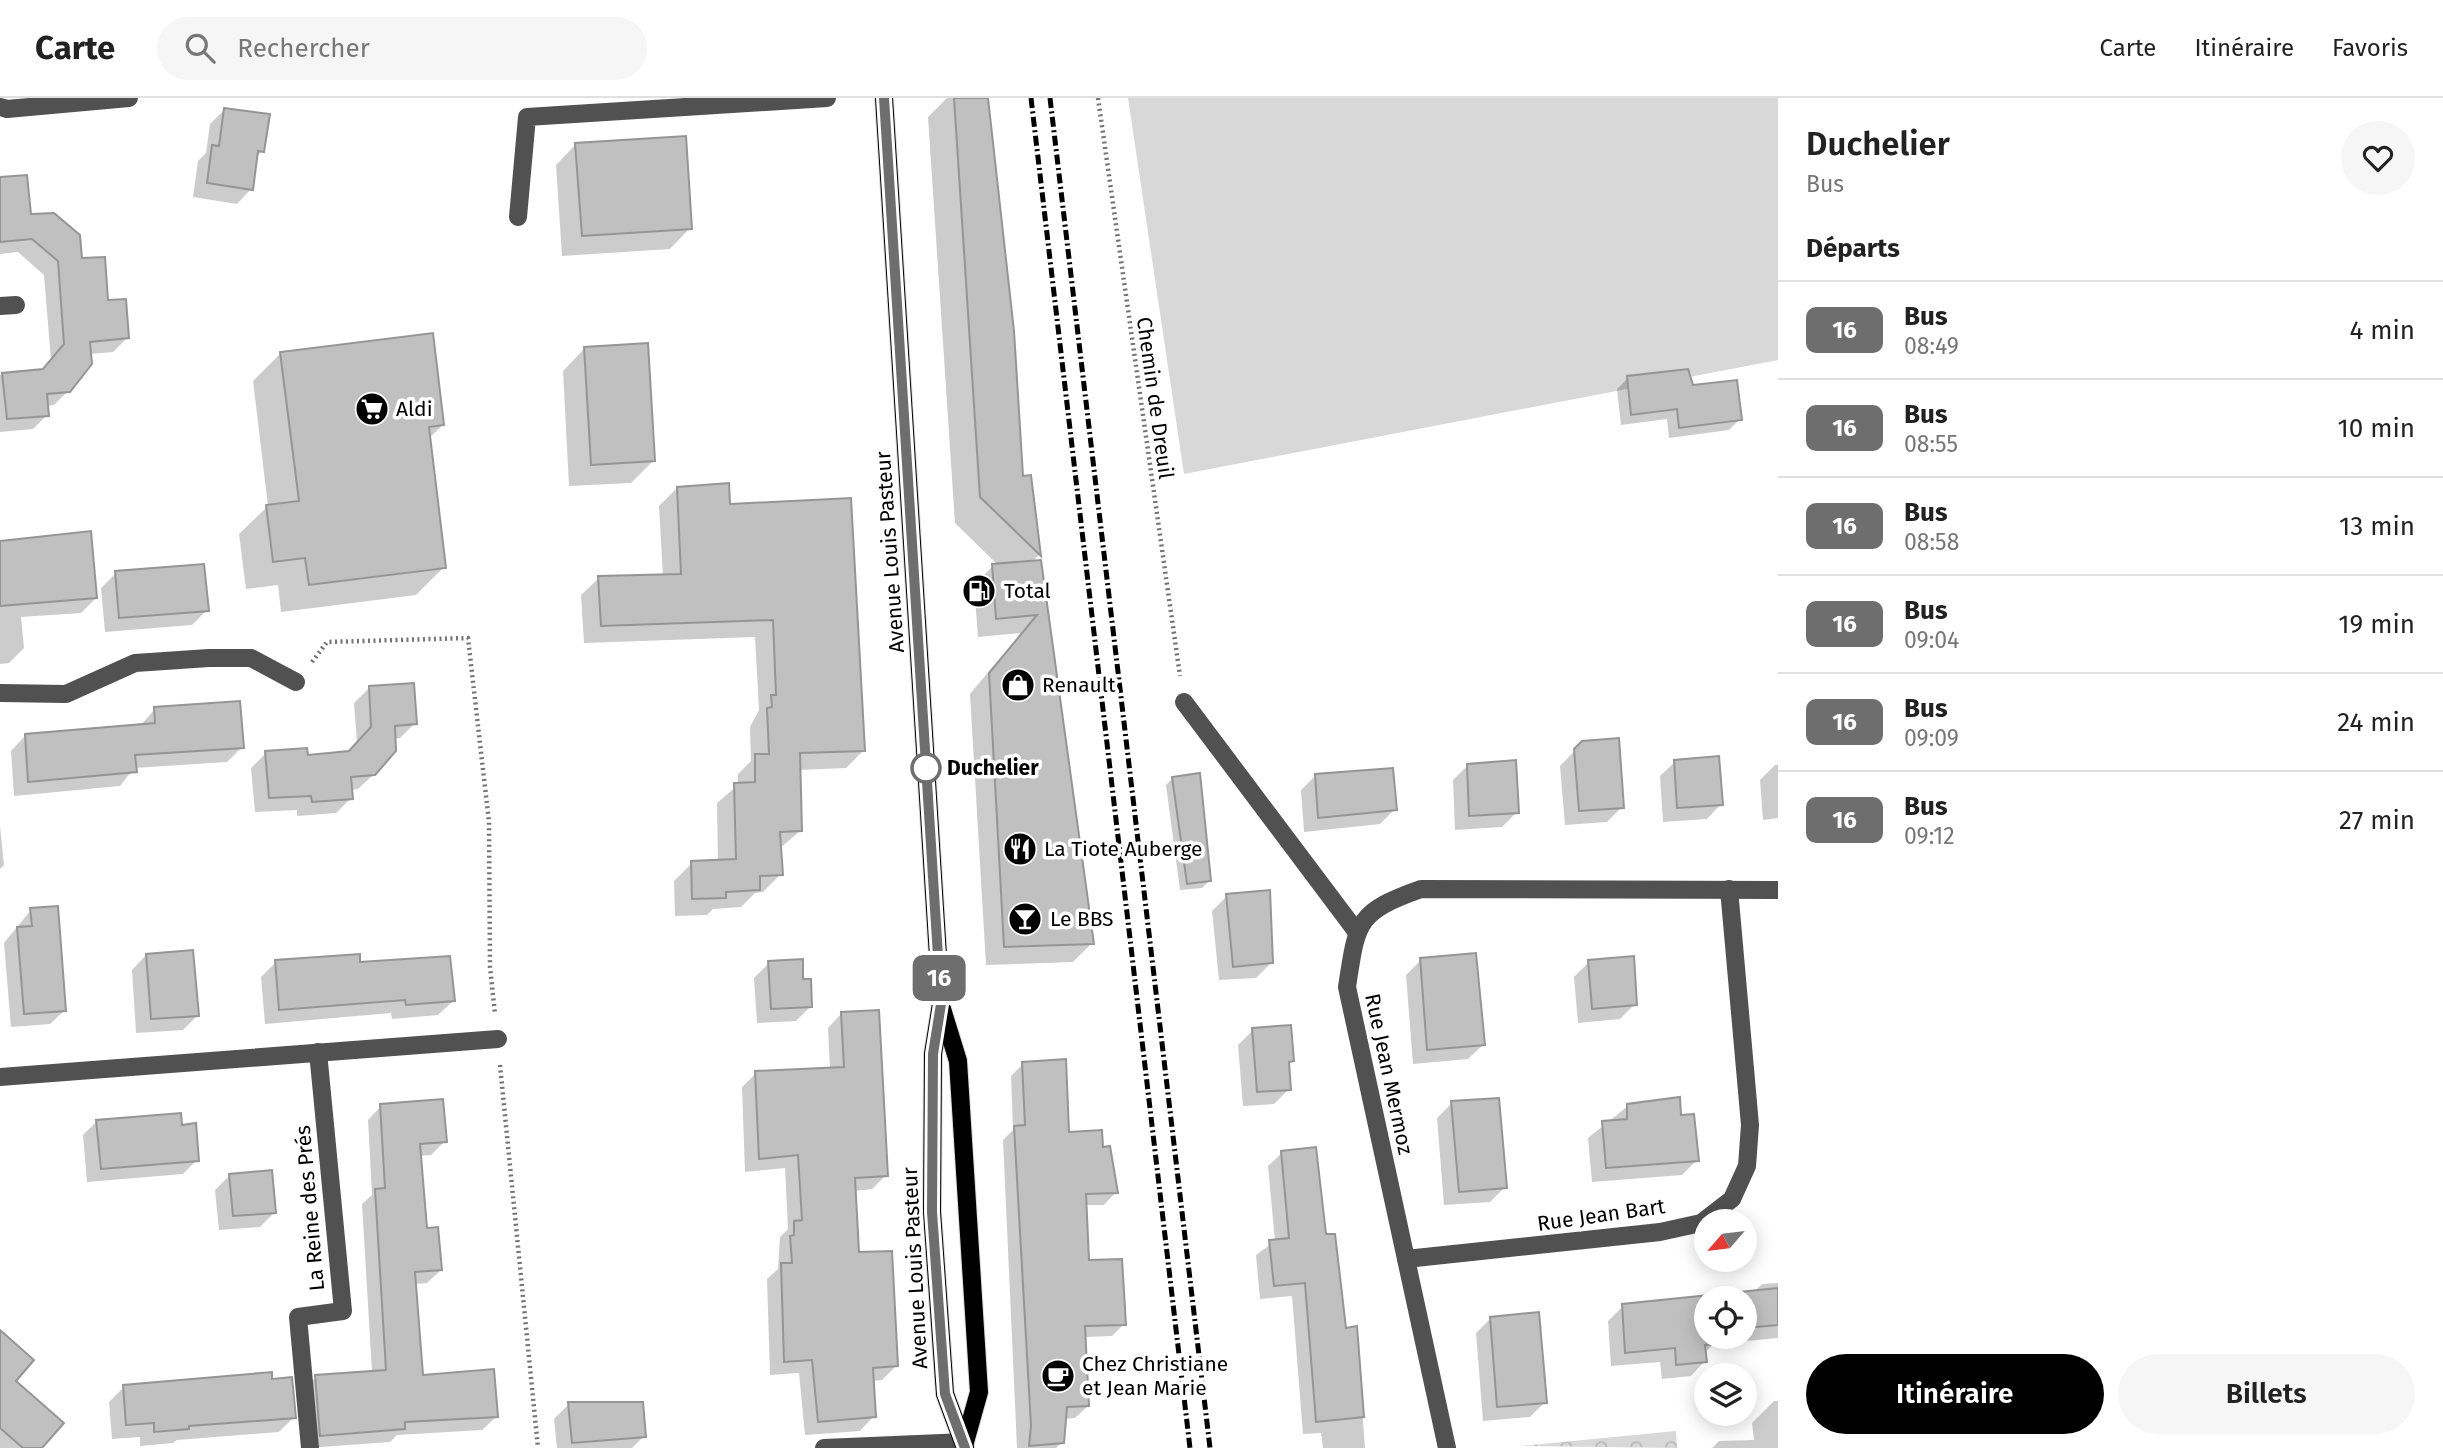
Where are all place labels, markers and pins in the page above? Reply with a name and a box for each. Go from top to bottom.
supermarket icon: Aldi [353,390,391,428]
place label: Aldi [396,396,433,422]
fuel station icon: Total [960,572,998,610]
place label: Total [1004,578,1051,604]
shop icon: Renault [999,666,1037,704]
place label: Renault [1042,672,1116,698]
marker: Duchelier [911,753,941,783]
place label: Duchelier [947,755,1039,781]
restaurant icon: La Tiote Auberge [1001,830,1039,868]
place label: La Tiote Auberge [1044,836,1203,862]
bar icon: Le BBS [1006,900,1044,938]
place label: Le BBS [1050,906,1114,932]
place label: Chez Christiane et Jean Marie [1082,1351,1228,1401]
cafe icon: Chez Christiane et Jean Marie [1039,1357,1077,1395]

